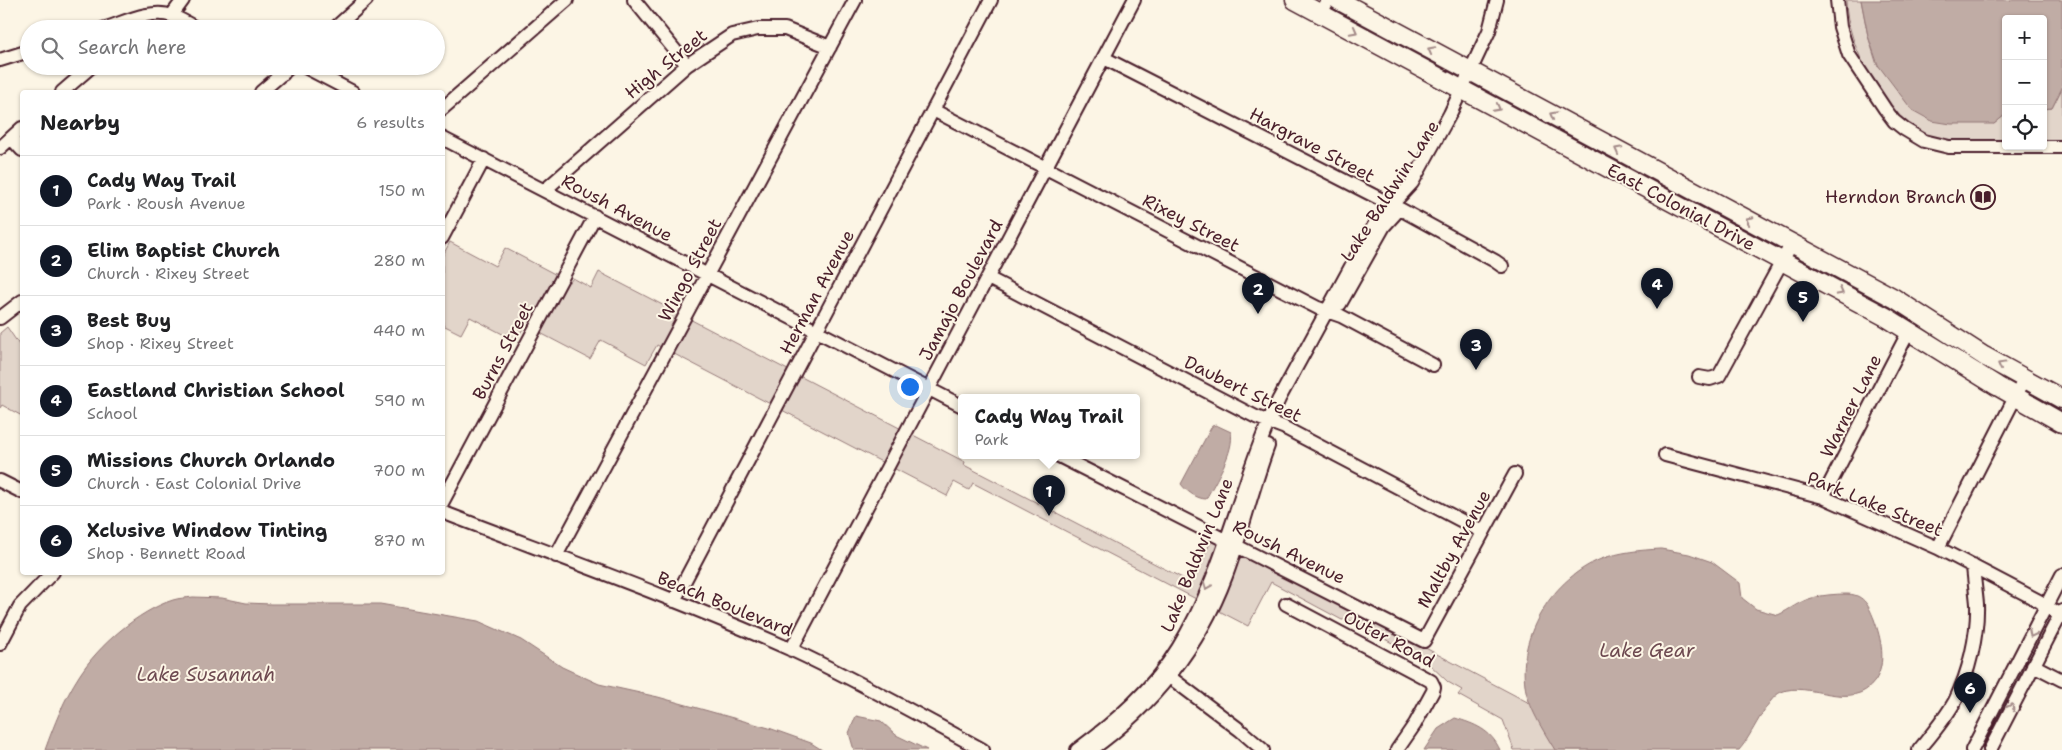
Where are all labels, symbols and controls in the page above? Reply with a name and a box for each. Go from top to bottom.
map controls [2002,15,2047,150]
button: + [2002,15,2047,60]
search box [20,20,445,75]
street label: High Street [620,23,712,105]
one-way arrow [1348,25,1357,35]
icon: search [38,34,66,62]
text: Search here [78,35,187,60]
one-way arrow [1427,46,1436,56]
button: − [2002,60,2047,105]
street label: Hargrave Street [1245,102,1379,188]
one-way arrow [1492,102,1501,112]
button: locate [2002,105,2047,150]
text: Nearby [40,109,120,137]
one-way arrow [1549,111,1558,121]
text: 6 results [356,112,425,133]
street label: Lake Baldwin Lane [1335,116,1445,266]
one-way arrow [1614,146,1623,156]
street label: East Colonial Drive [1603,158,1759,256]
text: Cady Way Trail [87,168,236,193]
street label: Roush Avenue [557,169,677,247]
text: 1 [52,180,60,201]
text: 150 m [378,180,425,201]
library icon: Herndon Branch [1970,184,1996,210]
place label: Herndon Branch [1825,185,1966,209]
street label: Rixey Street [1138,188,1244,258]
text: Park · Roush Avenue [87,193,246,214]
street label: Wingo Street [653,214,727,326]
street label: Jamajo Boulevard [914,215,1008,365]
one-way arrow [1745,216,1754,226]
street label: Herman Avenue [774,225,860,359]
text: Elim Baptist Church [87,238,280,263]
text: 2 [50,250,62,271]
text: 280 m [373,250,425,271]
text: Church · Rixey Street [87,263,250,284]
pin: 4 [1641,268,1673,309]
pin: 2 [1242,273,1274,314]
pin: 5 [1787,281,1819,322]
one-way arrow [1834,286,1843,296]
street label: Burns Street [467,298,539,404]
text: Best Buy [87,308,171,333]
text: 3 [50,320,62,341]
text: 440 m [373,320,425,341]
pin: 3 [1460,329,1492,370]
text: Shop · Rixey Street [87,333,234,354]
street label: Daubert Street [1180,350,1306,428]
street label: Warner Lane [1815,350,1887,462]
one-way arrow [1998,362,2007,372]
your location [897,374,923,400]
text: Eastland Christian School [87,378,345,403]
text: 4 [50,390,62,411]
text: 590 m [375,390,425,411]
popup [958,394,1140,459]
text: School [87,403,137,424]
text: Cady Way Trail [974,404,1124,429]
text: Park [974,429,1009,450]
text: Missions Church Orlando [87,448,335,473]
text: 5 [51,460,61,481]
text: 700 m [373,460,425,481]
street label: Park Lake Street [1803,466,1947,542]
text: Church · East Colonial Drive [87,473,302,494]
street label: Lake Baldwin Lane [1155,474,1239,636]
pin: 1 [1033,475,1065,516]
street label: Maltby Avenue [1412,486,1496,612]
street label: Roush Avenue [1229,514,1349,590]
text: Xclusive Window Tinting [87,518,327,543]
text: 6 [50,530,62,551]
text: 870 m [374,530,425,551]
text: Shop · Bennett Road [87,543,246,564]
street label: Beach Boulevard [654,566,796,642]
one-way arrow [1203,582,1213,590]
street label: Outer Road [1339,605,1439,673]
one-way arrow [2028,628,2038,637]
water label: Lake Gear [1599,638,1696,663]
water label: Lake Susannah [137,662,275,687]
pin: 6 [1954,672,1986,713]
one-way arrow [2005,704,2015,713]

